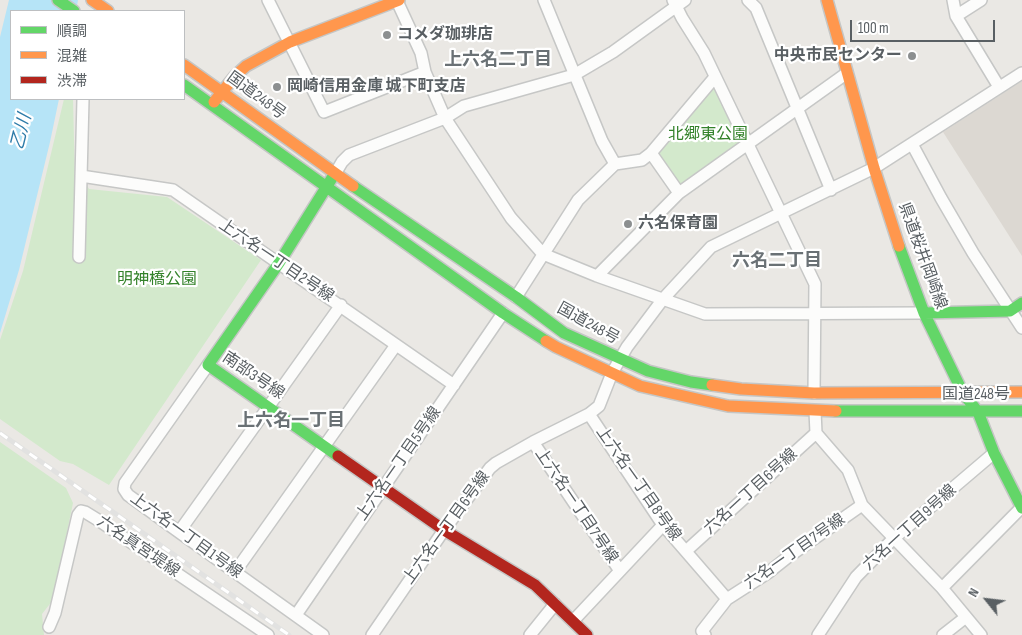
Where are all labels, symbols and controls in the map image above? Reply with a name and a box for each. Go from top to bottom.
legend [10,10,185,100]
scale bar [852,10,997,42]
text: 100 m [858,19,889,38]
text: 順調 [57,22,87,41]
place label: コメダ珈琲店 [397,25,493,45]
marker: コメダ珈琲店 [381,29,393,41]
place label: 中央市民センター [774,46,902,66]
text: 混雑 [57,47,87,66]
district label: 上六名二丁目 [444,49,552,71]
marker: 中央市民センター [906,50,918,62]
street label: 国道248号 [223,68,289,124]
text: 渋滞 [57,72,87,91]
place label: 岡崎信用金庫 城下町支店 [287,77,465,97]
marker: 岡崎信用金庫 城下町支店 [271,81,283,93]
water label: 乙川 [7,112,37,152]
park label: 北郷東公園 [668,125,748,145]
street label: 県道桜井岡崎線 [894,200,950,312]
place label: 六名保育園 [638,214,718,234]
street label: 上六名一丁目2号線 [215,215,337,307]
marker: 六名保育園 [622,218,634,230]
district label: 六名二丁目 [732,250,822,272]
park label: 明神橋公園 [117,270,197,290]
street label: 国道248号 [554,299,622,349]
street label: 南部3号線 [218,348,288,404]
street label: 国道248号 [942,385,1010,405]
street label: 上六名一丁目5号線 [353,403,445,525]
district label: 上六名一丁目 [237,410,345,432]
street label: 上六名一丁目8号線 [591,423,685,545]
street label: 上六名一丁目7号線 [530,445,622,567]
street label: 六名一丁目6号線 [700,445,802,539]
street label: 上六名一丁目6号線 [400,468,494,588]
street label: 六名一丁目9号線 [859,481,961,575]
street label: 上六名一丁目1号線 [126,489,246,583]
street label: 六名一丁目7号線 [741,510,849,594]
street label: 六名真宮堤線 [93,512,183,582]
north arrow [962,575,1012,625]
text: N [964,585,983,600]

